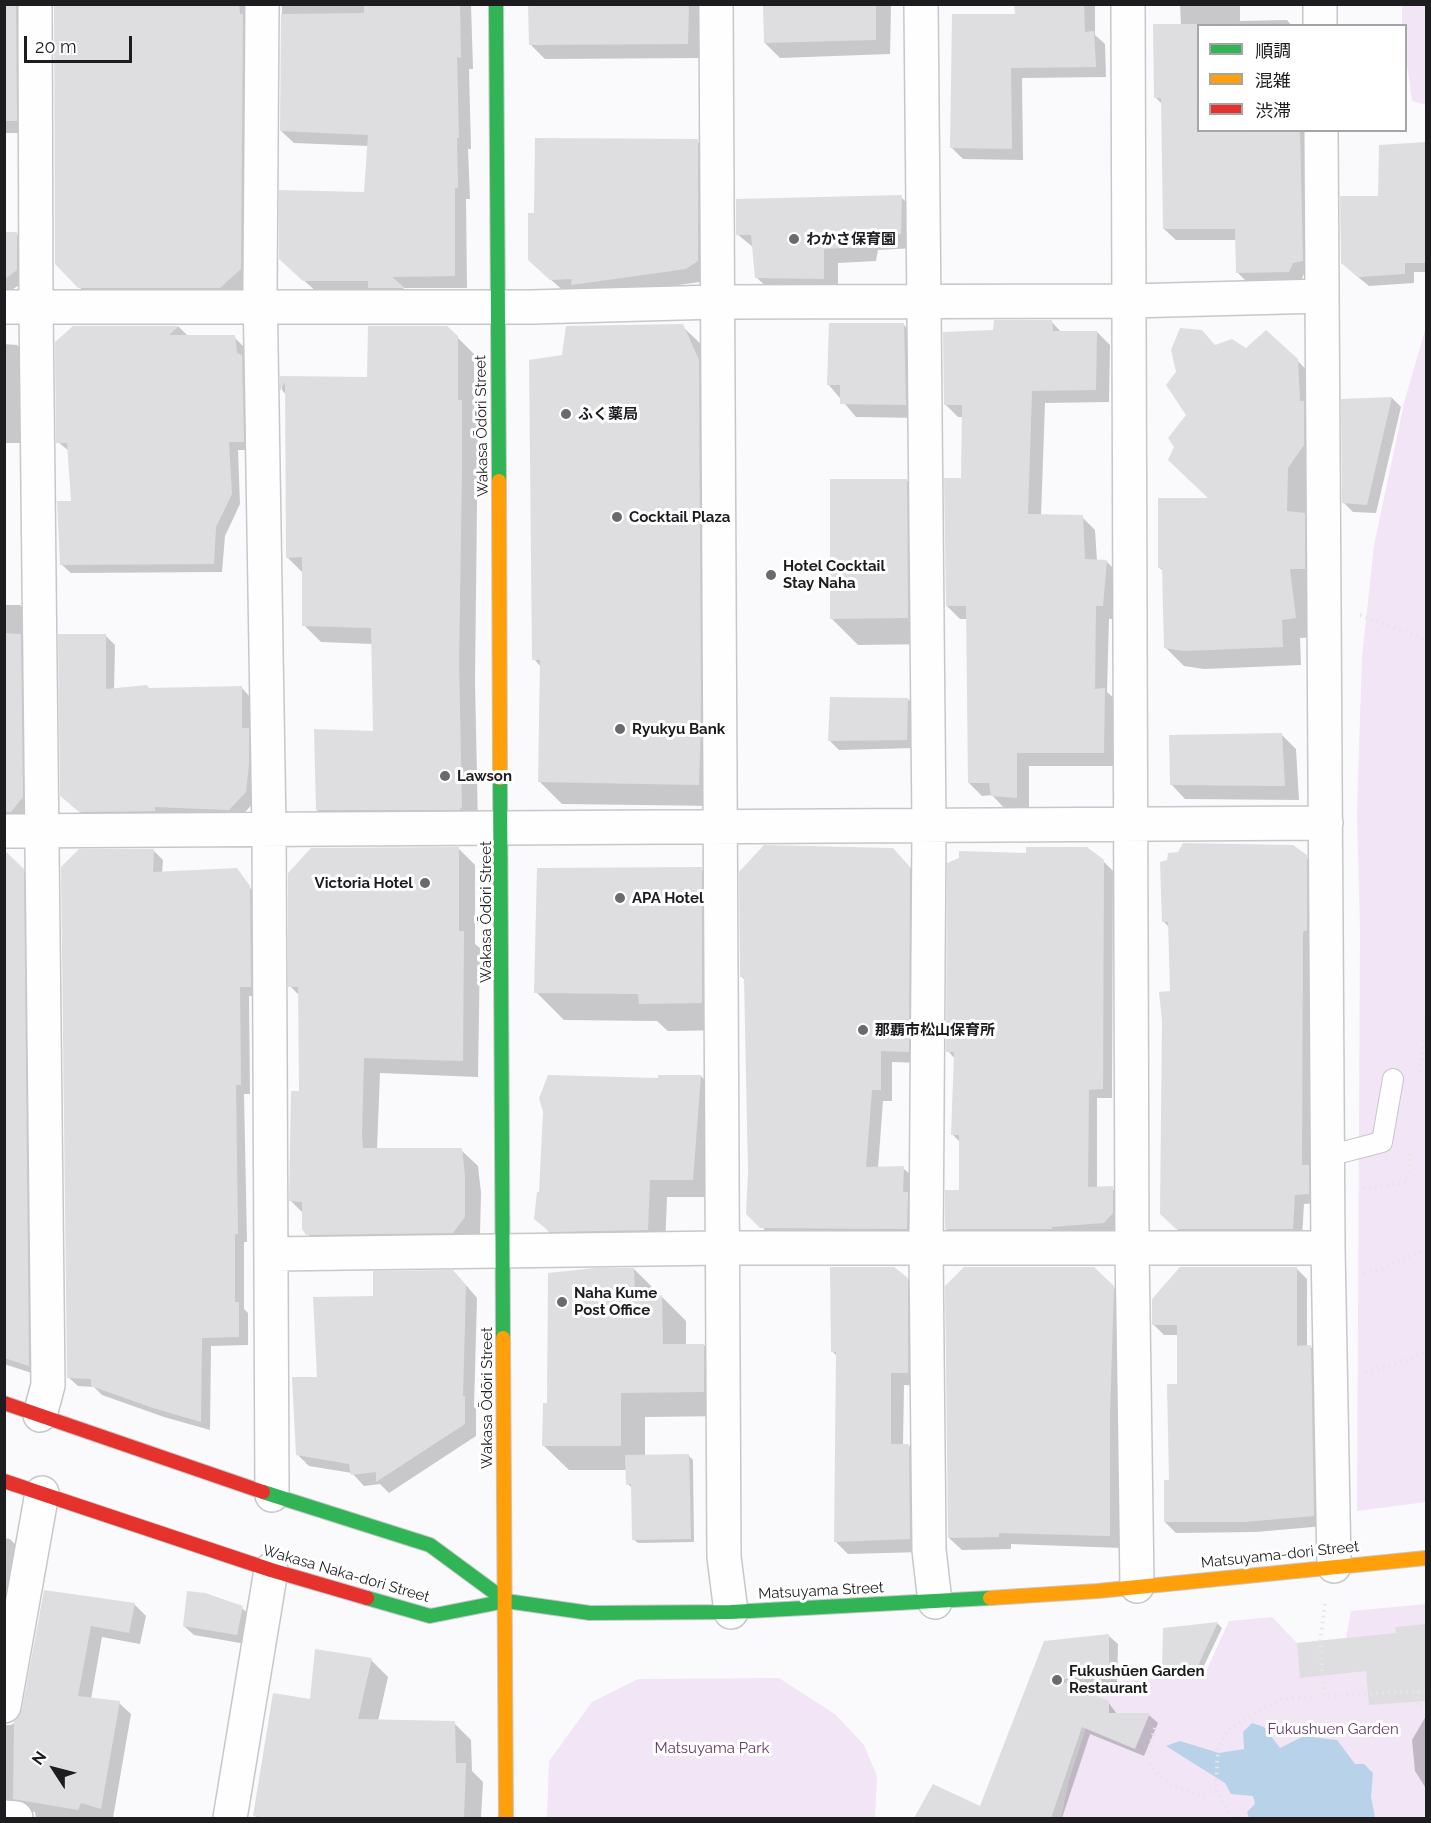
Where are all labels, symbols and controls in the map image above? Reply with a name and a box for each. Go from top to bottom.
scale bar [27,24,135,62]
legend [1197,24,1407,132]
text: 20 m [35,36,77,57]
text: 順調 [1255,40,1291,61]
text: 混雑 [1255,70,1291,91]
text: 渋滞 [1255,100,1291,121]
place label: わかさ保育園 [806,230,896,248]
marker: わかさ保育園 [787,232,801,246]
street label: Wakasa Ōdōri Street [472,355,492,497]
place label: ふく薬局 [578,405,638,423]
marker: ふく薬局 [559,407,573,421]
place label: Cocktail Plaza [629,508,730,526]
marker: Cocktail Plaza [610,510,624,524]
place label: Hotel Cocktail Stay Naha [783,557,885,592]
marker: Hotel Cocktail Stay Naha [764,568,778,582]
place label: Ryukyu Bank [632,720,725,738]
marker: Ryukyu Bank [613,722,627,736]
place label: Lawson [457,767,512,785]
marker: Lawson [438,769,452,783]
street label: Wakasa Ōdōri Street [477,841,495,983]
place label: Victoria Hotel [315,874,413,892]
marker: Victoria Hotel [418,876,432,890]
place label: APA Hotel [632,889,704,907]
marker: APA Hotel [613,891,627,905]
place label: 那覇市松山保育所 [875,1021,995,1039]
marker: 那覇市松山保育所 [856,1023,870,1037]
place label: Naha Kume Post Office [574,1284,657,1319]
marker: Naha Kume Post Office [555,1295,569,1309]
street label: Wakasa Ōdōri Street [478,1327,496,1469]
street label: Matsuyama-dori Street [1200,1538,1360,1572]
street label: Wakasa Naka-dori Street [261,1542,431,1606]
street label: Matsuyama Street [758,1579,884,1603]
place label: Fukushūen Garden Restaurant [1069,1662,1205,1697]
marker: Fukushūen Garden Restaurant [1050,1673,1064,1687]
park label: Fukushuen Garden [1267,1720,1399,1738]
north arrow [24,1739,84,1799]
park label: Matsuyama Park [655,1739,769,1757]
text: N [28,1748,50,1769]

